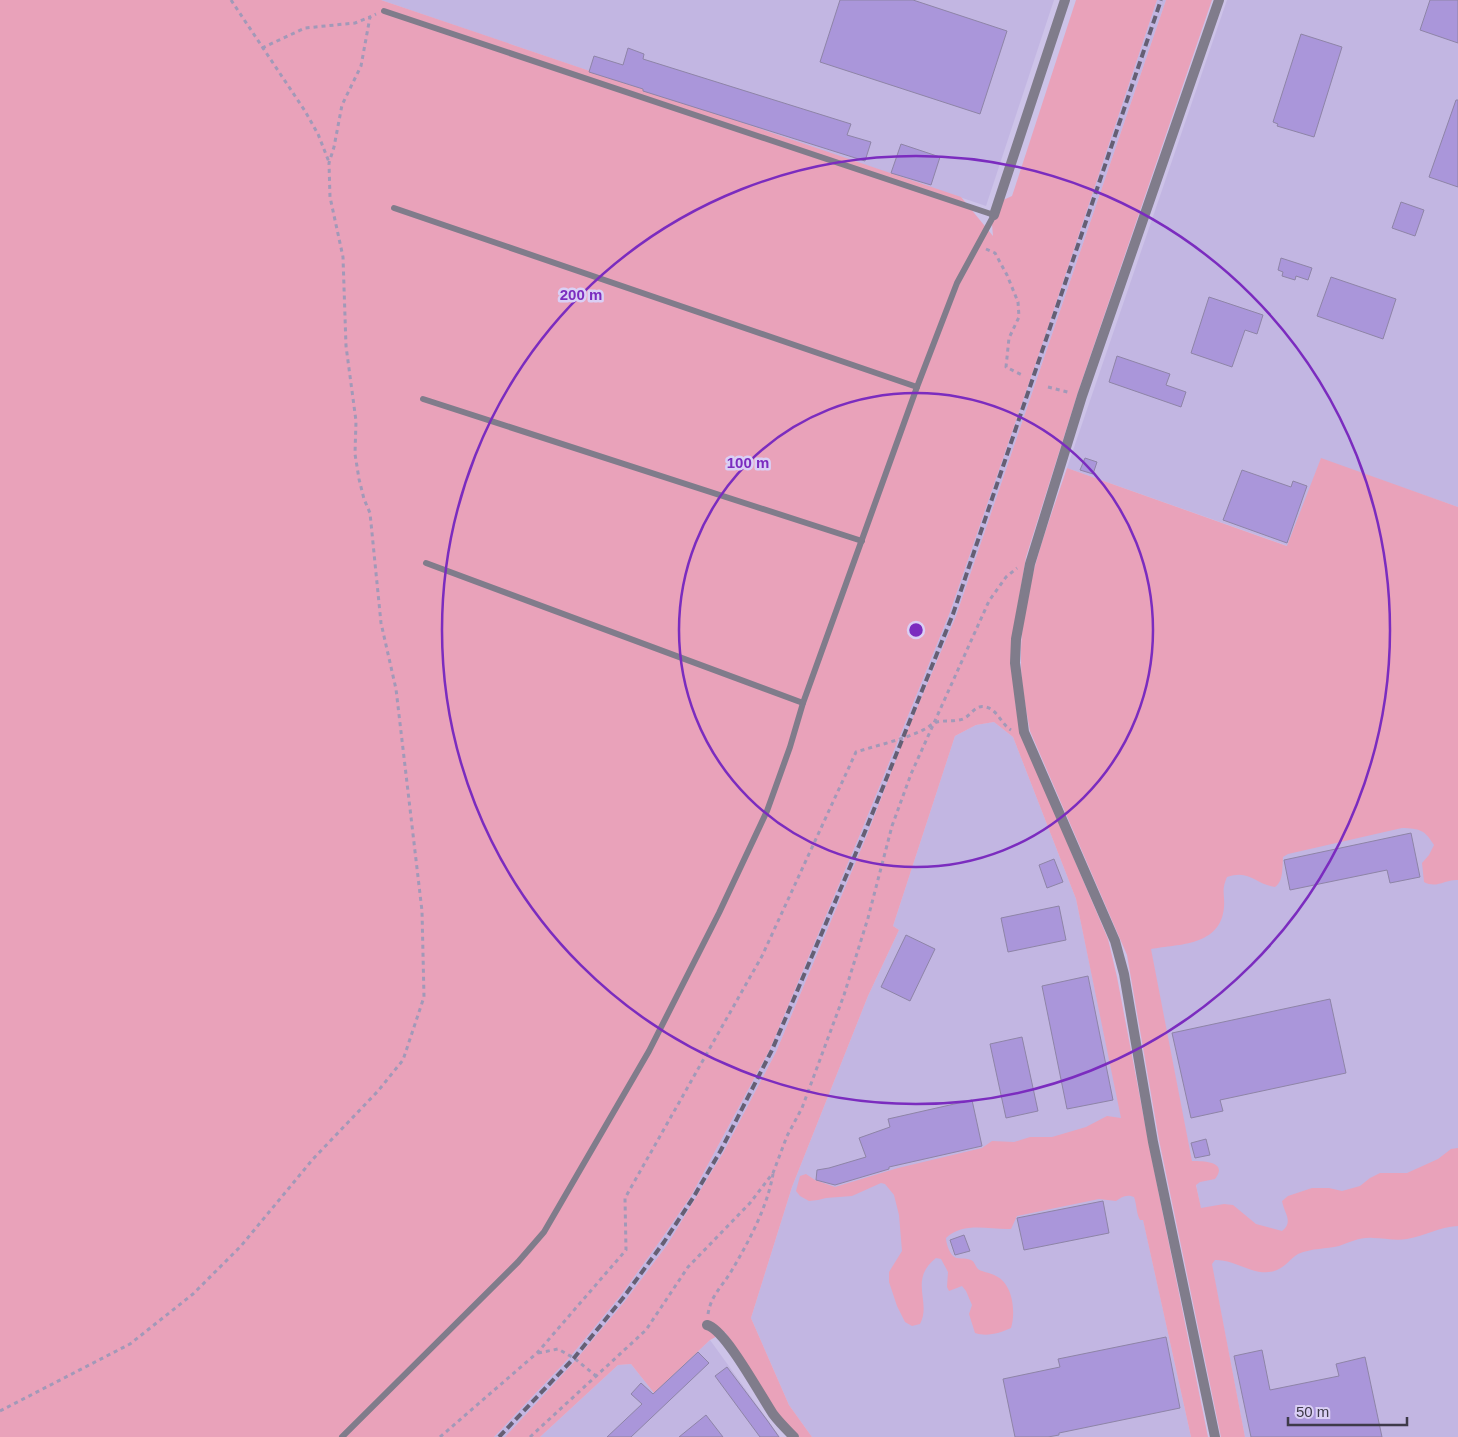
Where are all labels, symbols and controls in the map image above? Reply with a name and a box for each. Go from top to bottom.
text: 200 m [560,286,602,303]
text: 100 m [727,454,769,471]
centre of rings [907,621,925,639]
scale bar [1288,1394,1407,1426]
text: 50 m [1296,1403,1329,1420]

